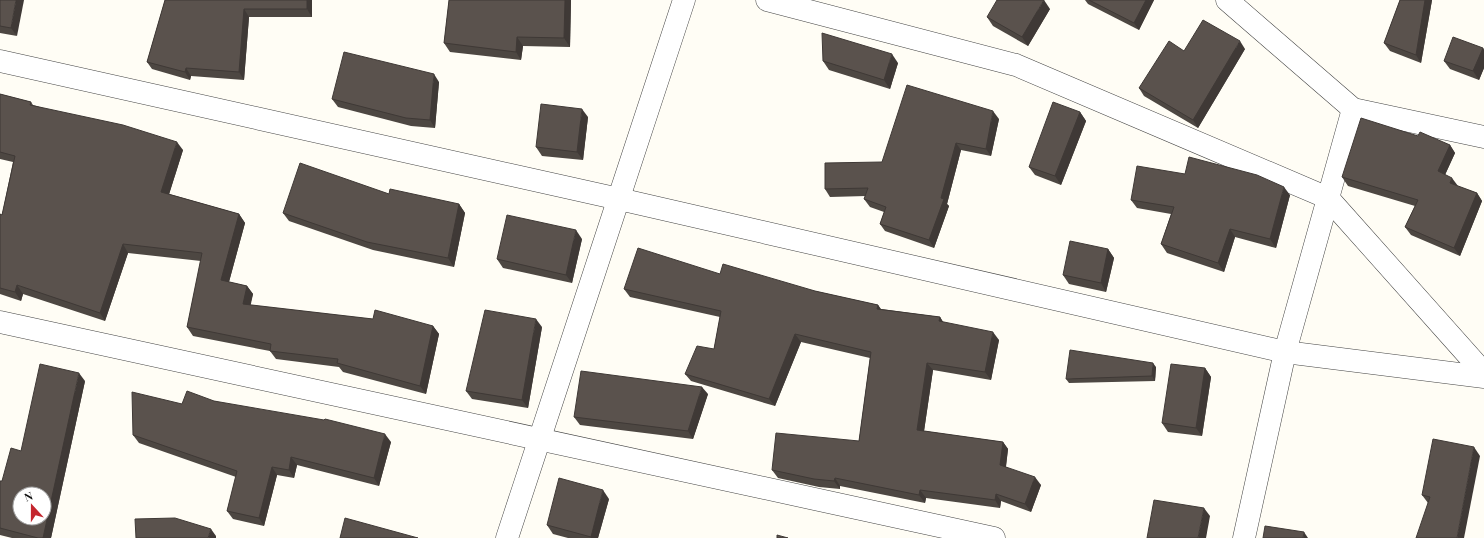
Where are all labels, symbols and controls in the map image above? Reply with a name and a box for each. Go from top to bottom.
north arrow [12,486,52,526]
text: N [22,488,35,505]

